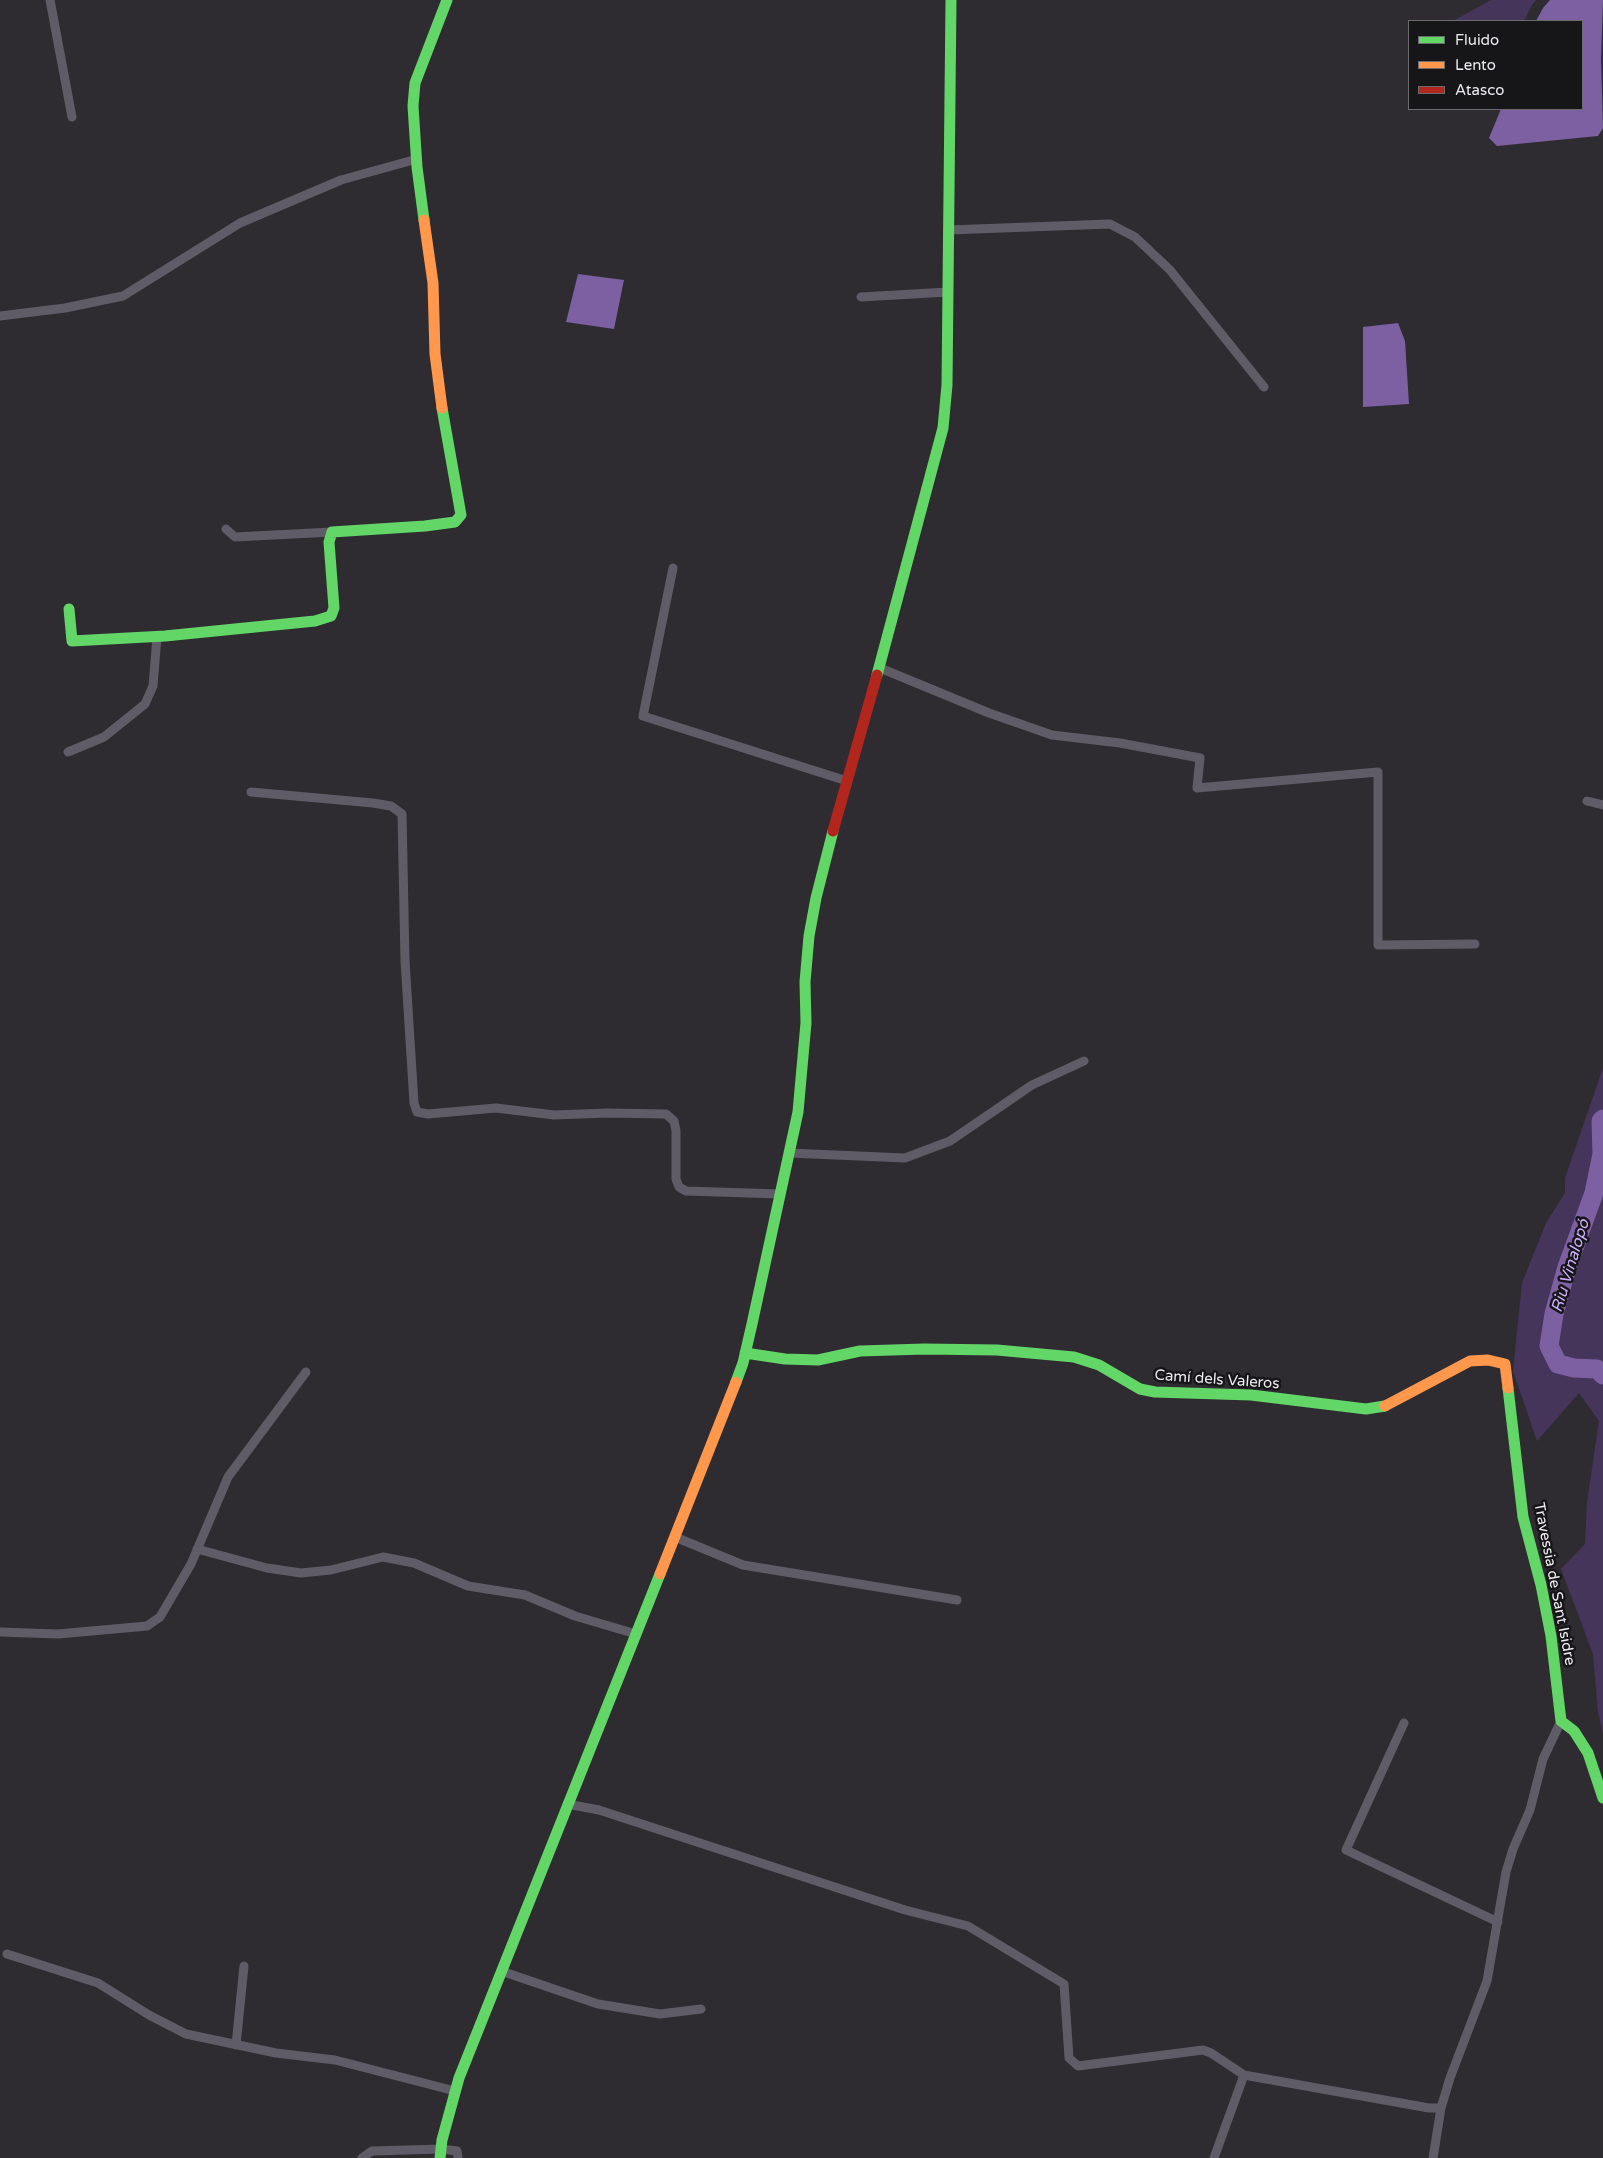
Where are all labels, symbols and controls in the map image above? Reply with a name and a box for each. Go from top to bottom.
legend [1408,20,1583,110]
text: Fluido [1455,31,1499,49]
text: Lento [1455,56,1496,74]
text: Atasco [1455,81,1504,99]
water label: Riu Vinalopó [1548,1217,1594,1315]
street label: Camí dels Valeros [1154,1367,1280,1393]
street label: Travessia de Sant Isidre [1529,1501,1579,1667]

